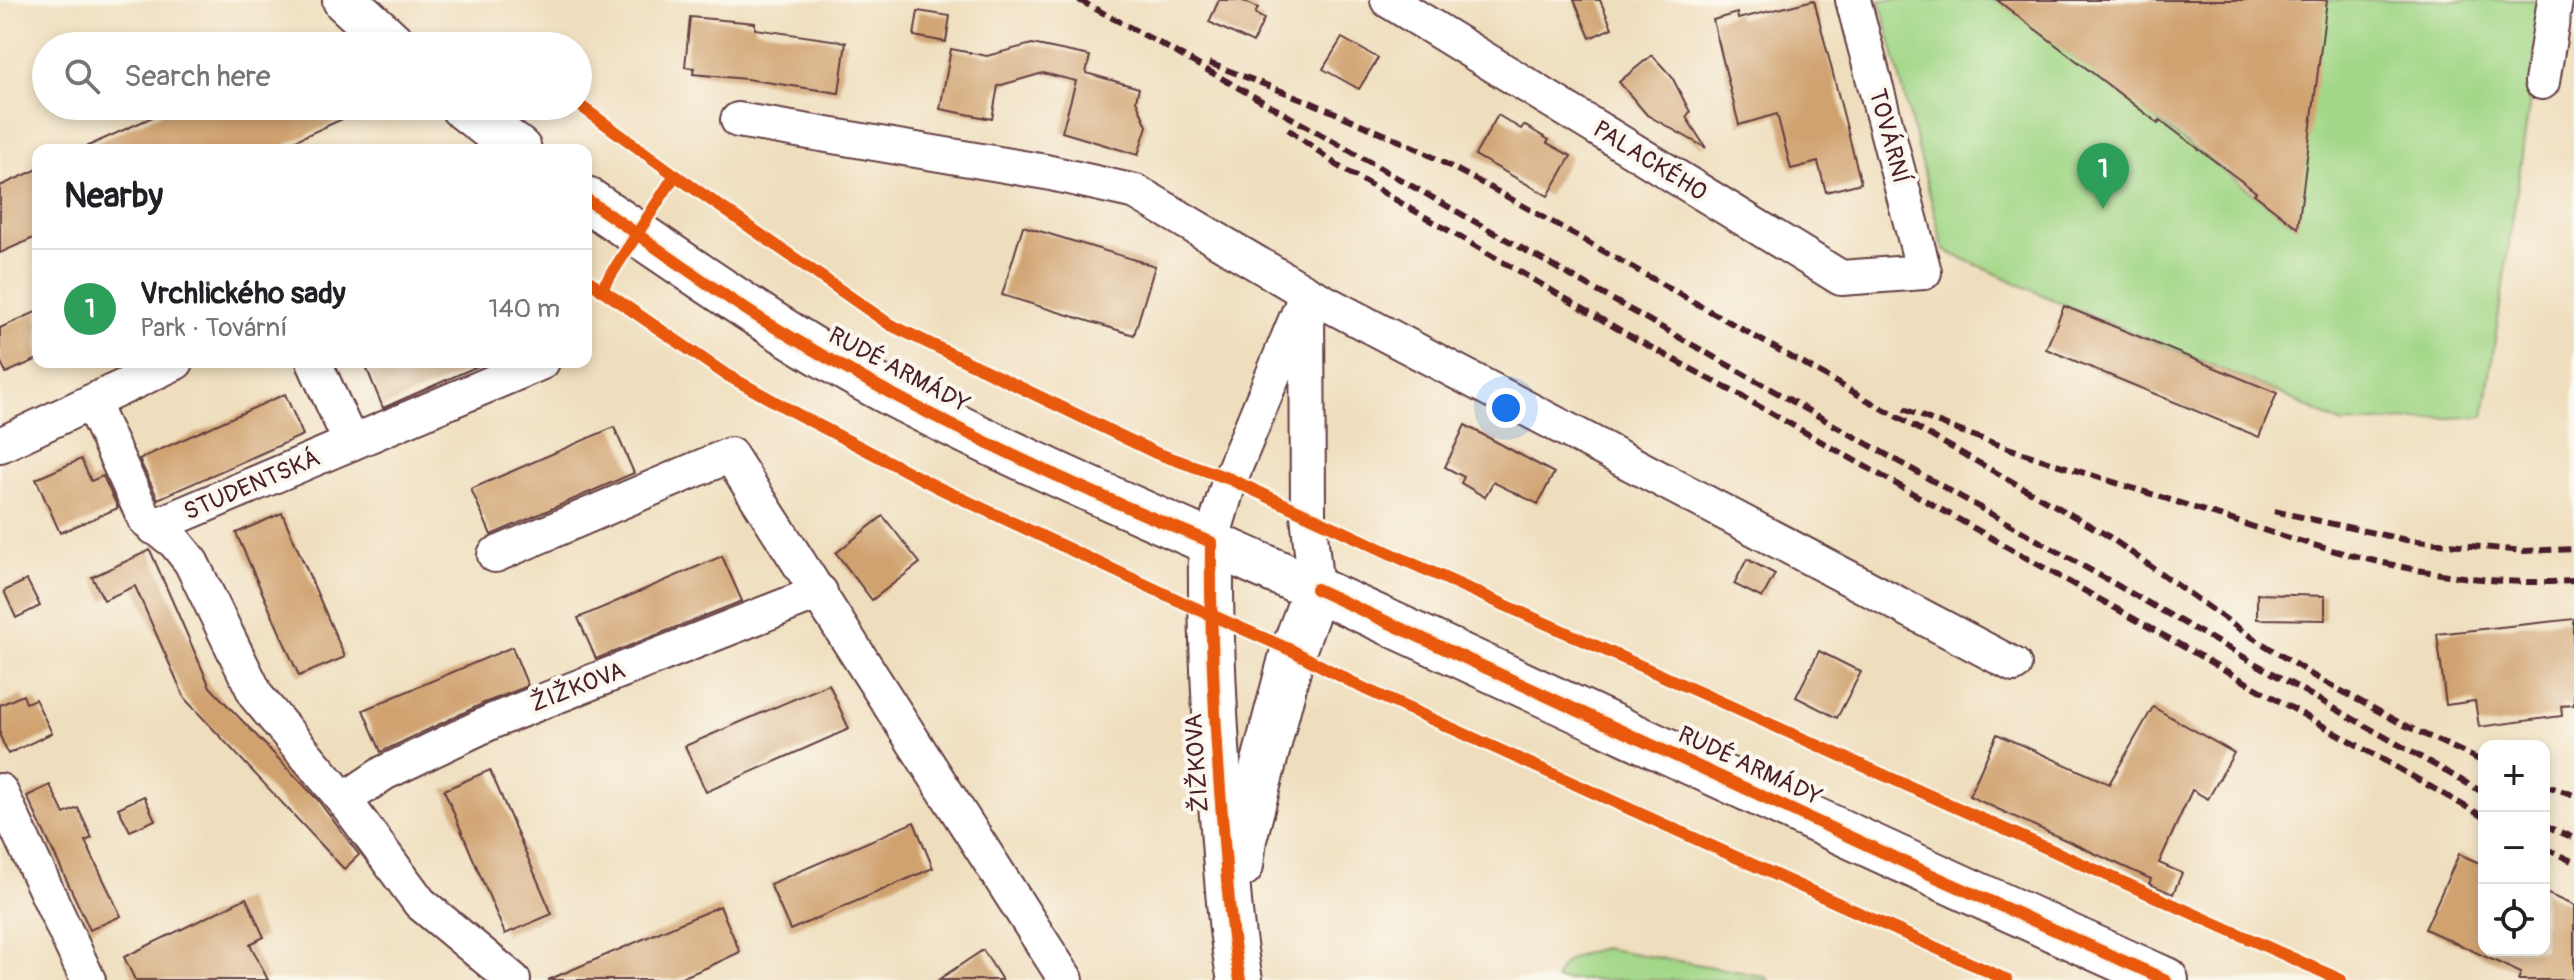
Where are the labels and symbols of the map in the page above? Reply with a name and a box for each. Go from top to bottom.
street label: TOVÁRNÍ [1863,86,1915,186]
street label: PALACKÉHO [1588,115,1712,207]
pin: 1 [2077,143,2129,209]
street label: RUDÉ ARMÁDY [824,321,974,419]
your location [1486,388,1526,428]
street label: STUDENTSKÁ [179,443,325,527]
street label: ŽIŽKOVA [527,656,629,718]
street label: ŽIŽKOVA [1179,713,1215,813]
street label: RUDÉ ARMÁDY [1673,720,1827,812]

